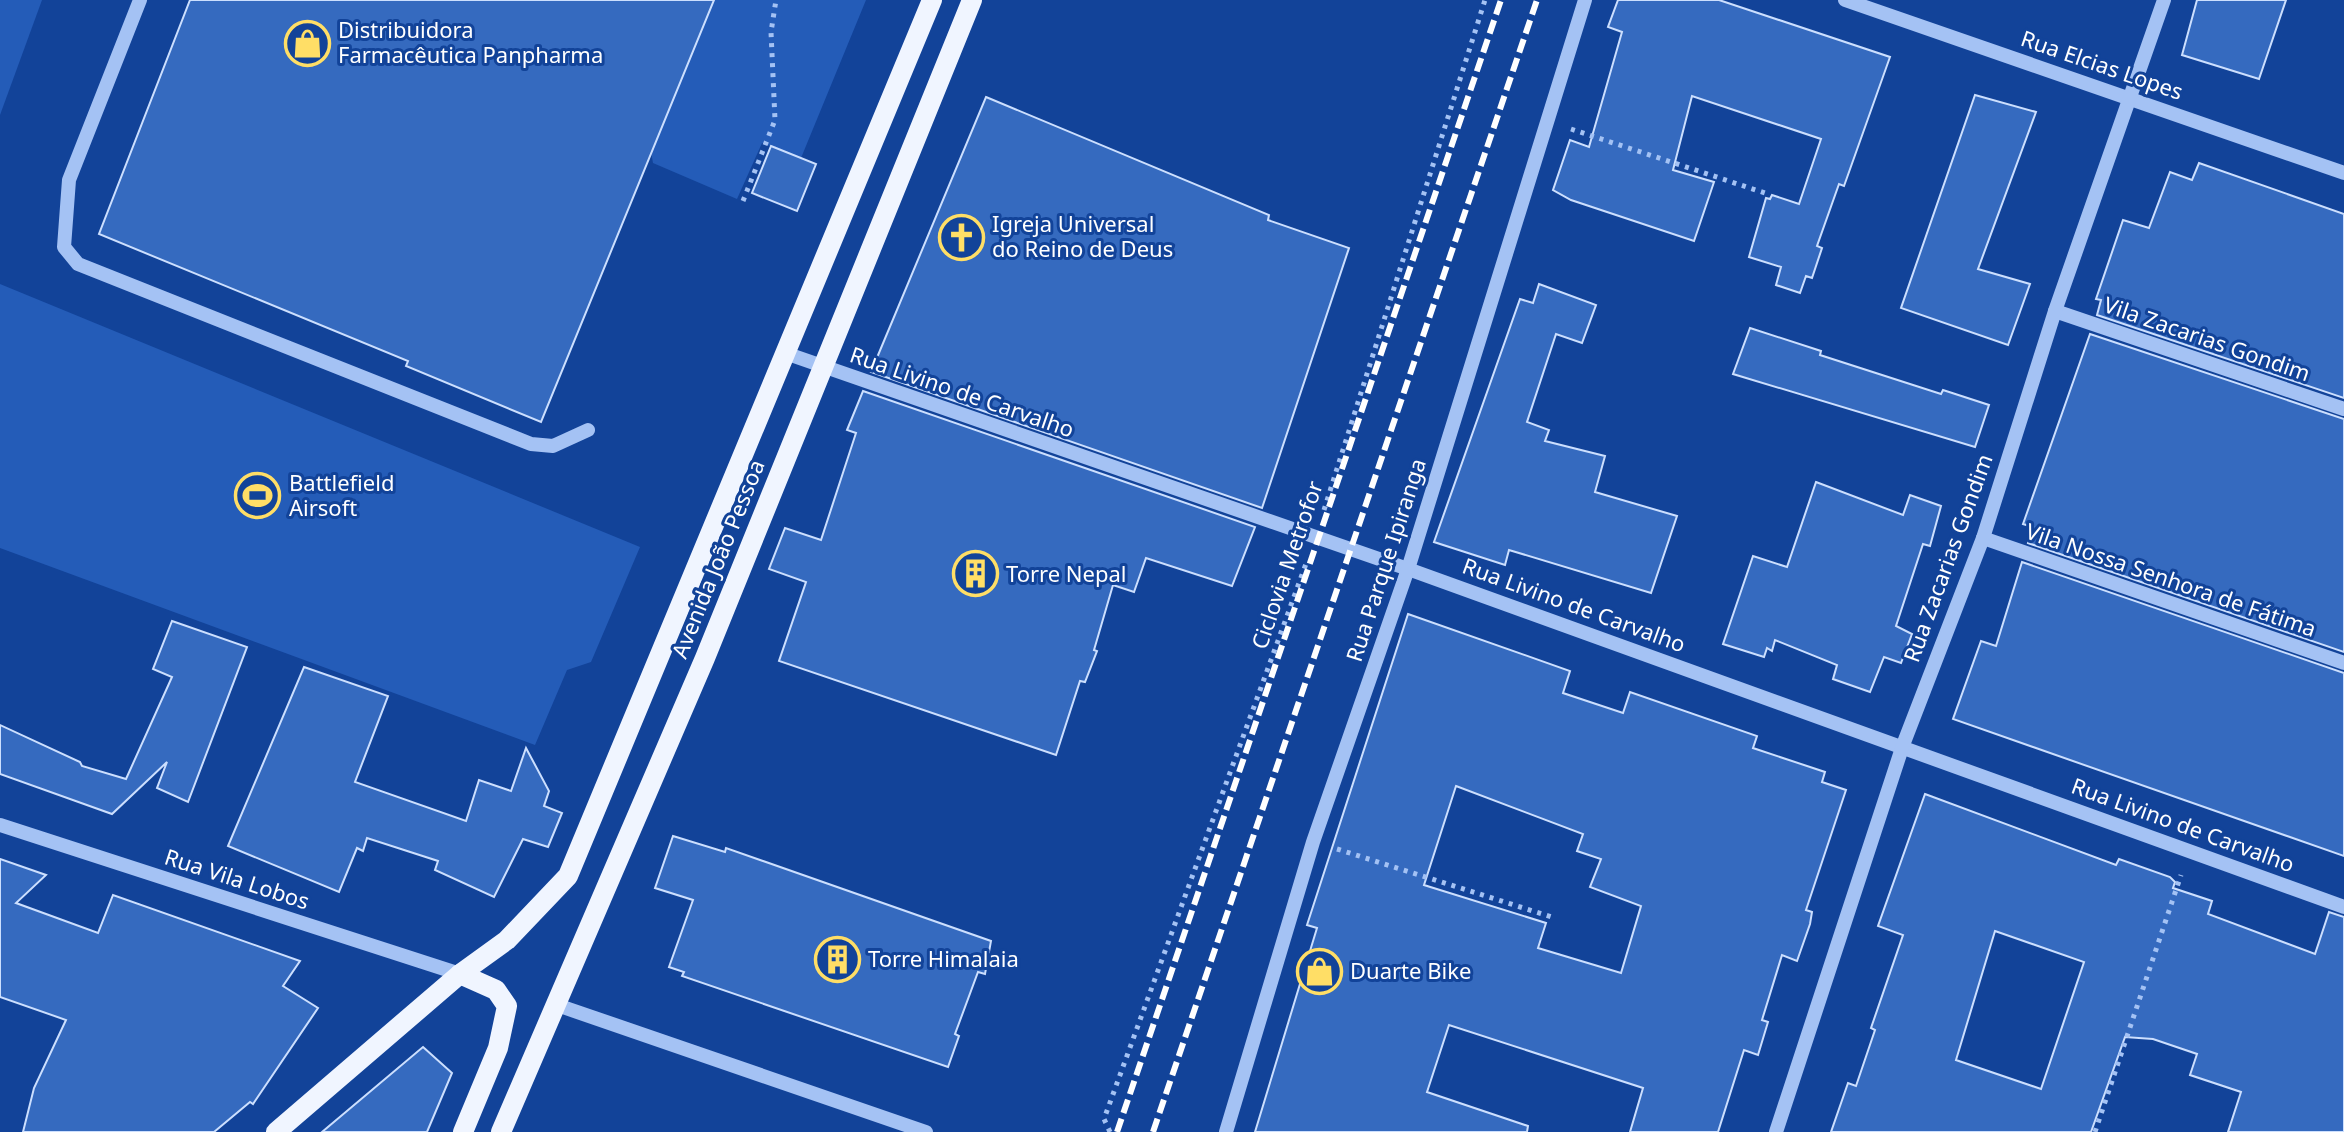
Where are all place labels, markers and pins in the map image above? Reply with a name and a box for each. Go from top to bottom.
place label: Distribuidora Farmacêutica Panpharma [338,14,603,69]
shop icon: Distribuidora Farmacêutica Panpharma [283,19,331,67]
place label: Igreja Universal do Reino de Deus [992,208,1173,263]
church icon: Igreja Universal do Reino de Deus [937,213,985,261]
place label: Battlefield Airsoft [289,467,394,522]
sports icon: Battlefield Airsoft [234,472,282,520]
building icon: Torre Nepal [951,550,999,598]
place label: Torre Nepal [1006,558,1127,588]
building icon: Torre Himalaia [813,935,861,983]
place label: Torre Himalaia [868,943,1019,973]
shop icon: Duarte Bike [1295,947,1343,995]
place label: Duarte Bike [1350,955,1471,985]

